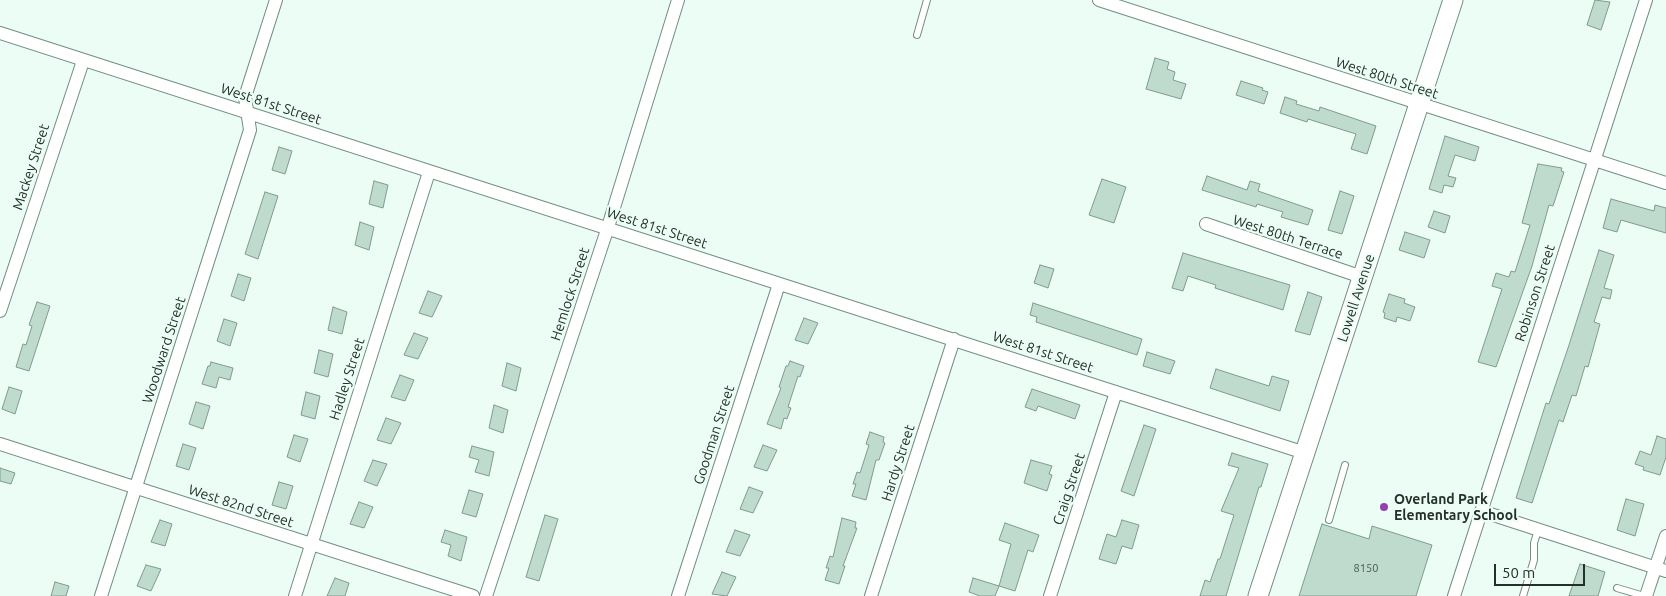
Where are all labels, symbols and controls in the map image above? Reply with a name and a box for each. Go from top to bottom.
street label: West 80th Street [1334,54,1440,102]
street label: West 81st Street [219,80,323,128]
street label: Mackey Street [9,122,53,212]
street label: West 81st Street [605,204,709,252]
street label: West 80th Terrace [1231,211,1345,263]
street label: Robinson Street [1511,242,1559,344]
street label: Hemlock Street [547,245,593,343]
street label: Lowell Avenue [1334,252,1378,344]
street label: Woodward Street [139,295,189,405]
street label: West 81st Street [991,328,1095,376]
street label: Hadley Street [326,336,368,422]
street label: Goodman Street [690,383,738,487]
street label: Hardy Street [878,423,918,503]
street label: Craig Street [1049,451,1089,527]
street label: West 82nd Street [186,481,296,531]
place label: Overland Park Elementary School [1394,491,1517,524]
marker: Overland Park Elementary School [1378,501,1390,513]
scale bar [1496,554,1587,586]
house number: 8150 [1354,561,1378,575]
text: 50 m [1502,564,1535,581]

